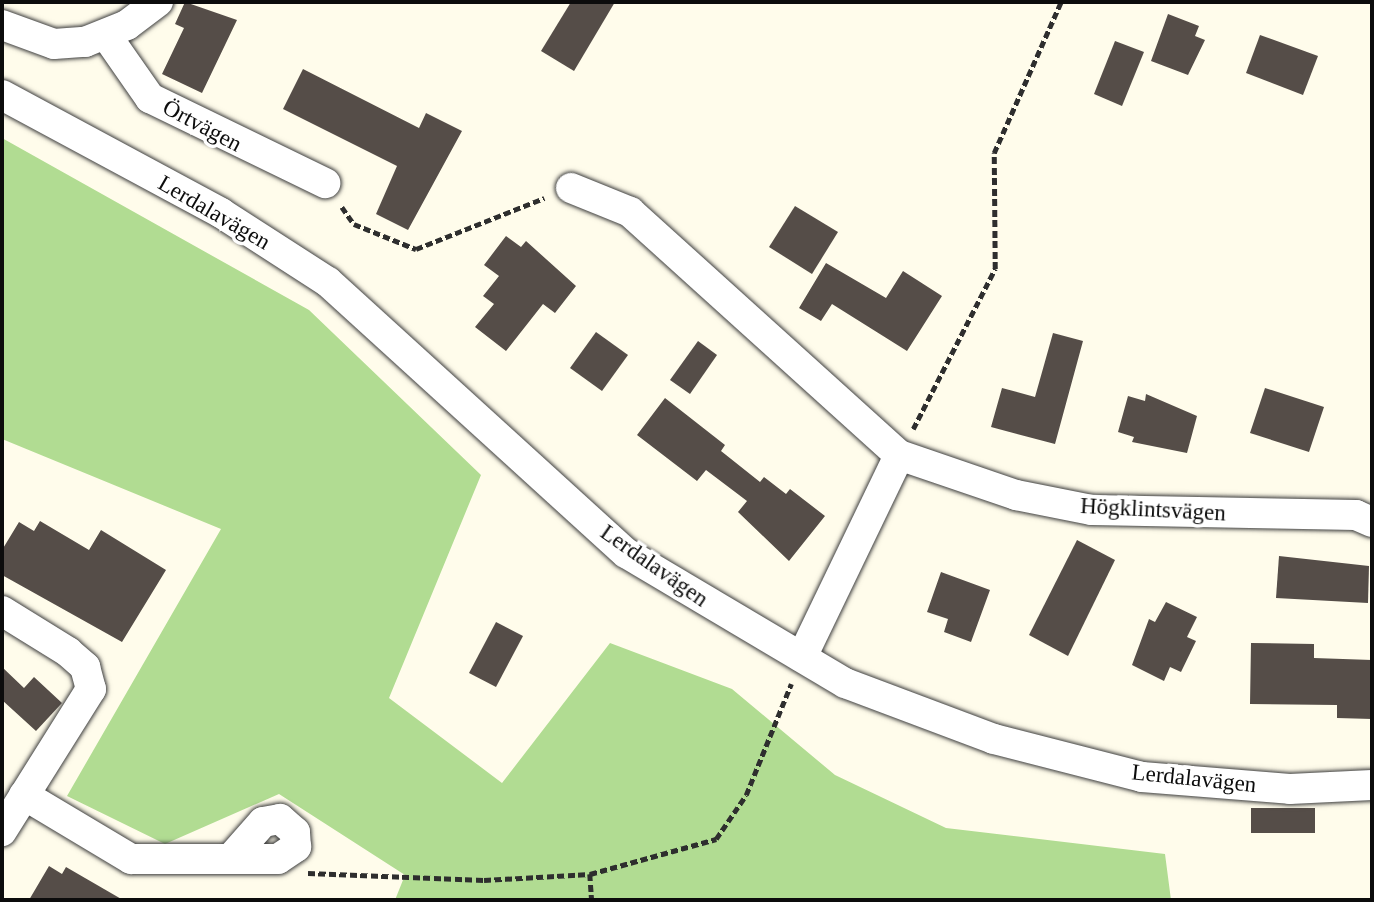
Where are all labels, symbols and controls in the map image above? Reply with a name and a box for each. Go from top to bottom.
street label: Örtvägen [158,94,246,158]
street label: Lerdalavägen [153,170,275,256]
street label: Högklintsvägen [1080,492,1226,528]
street label: Lerdalavägen [595,519,713,613]
street label: Lerdalavägen [1130,759,1258,799]

